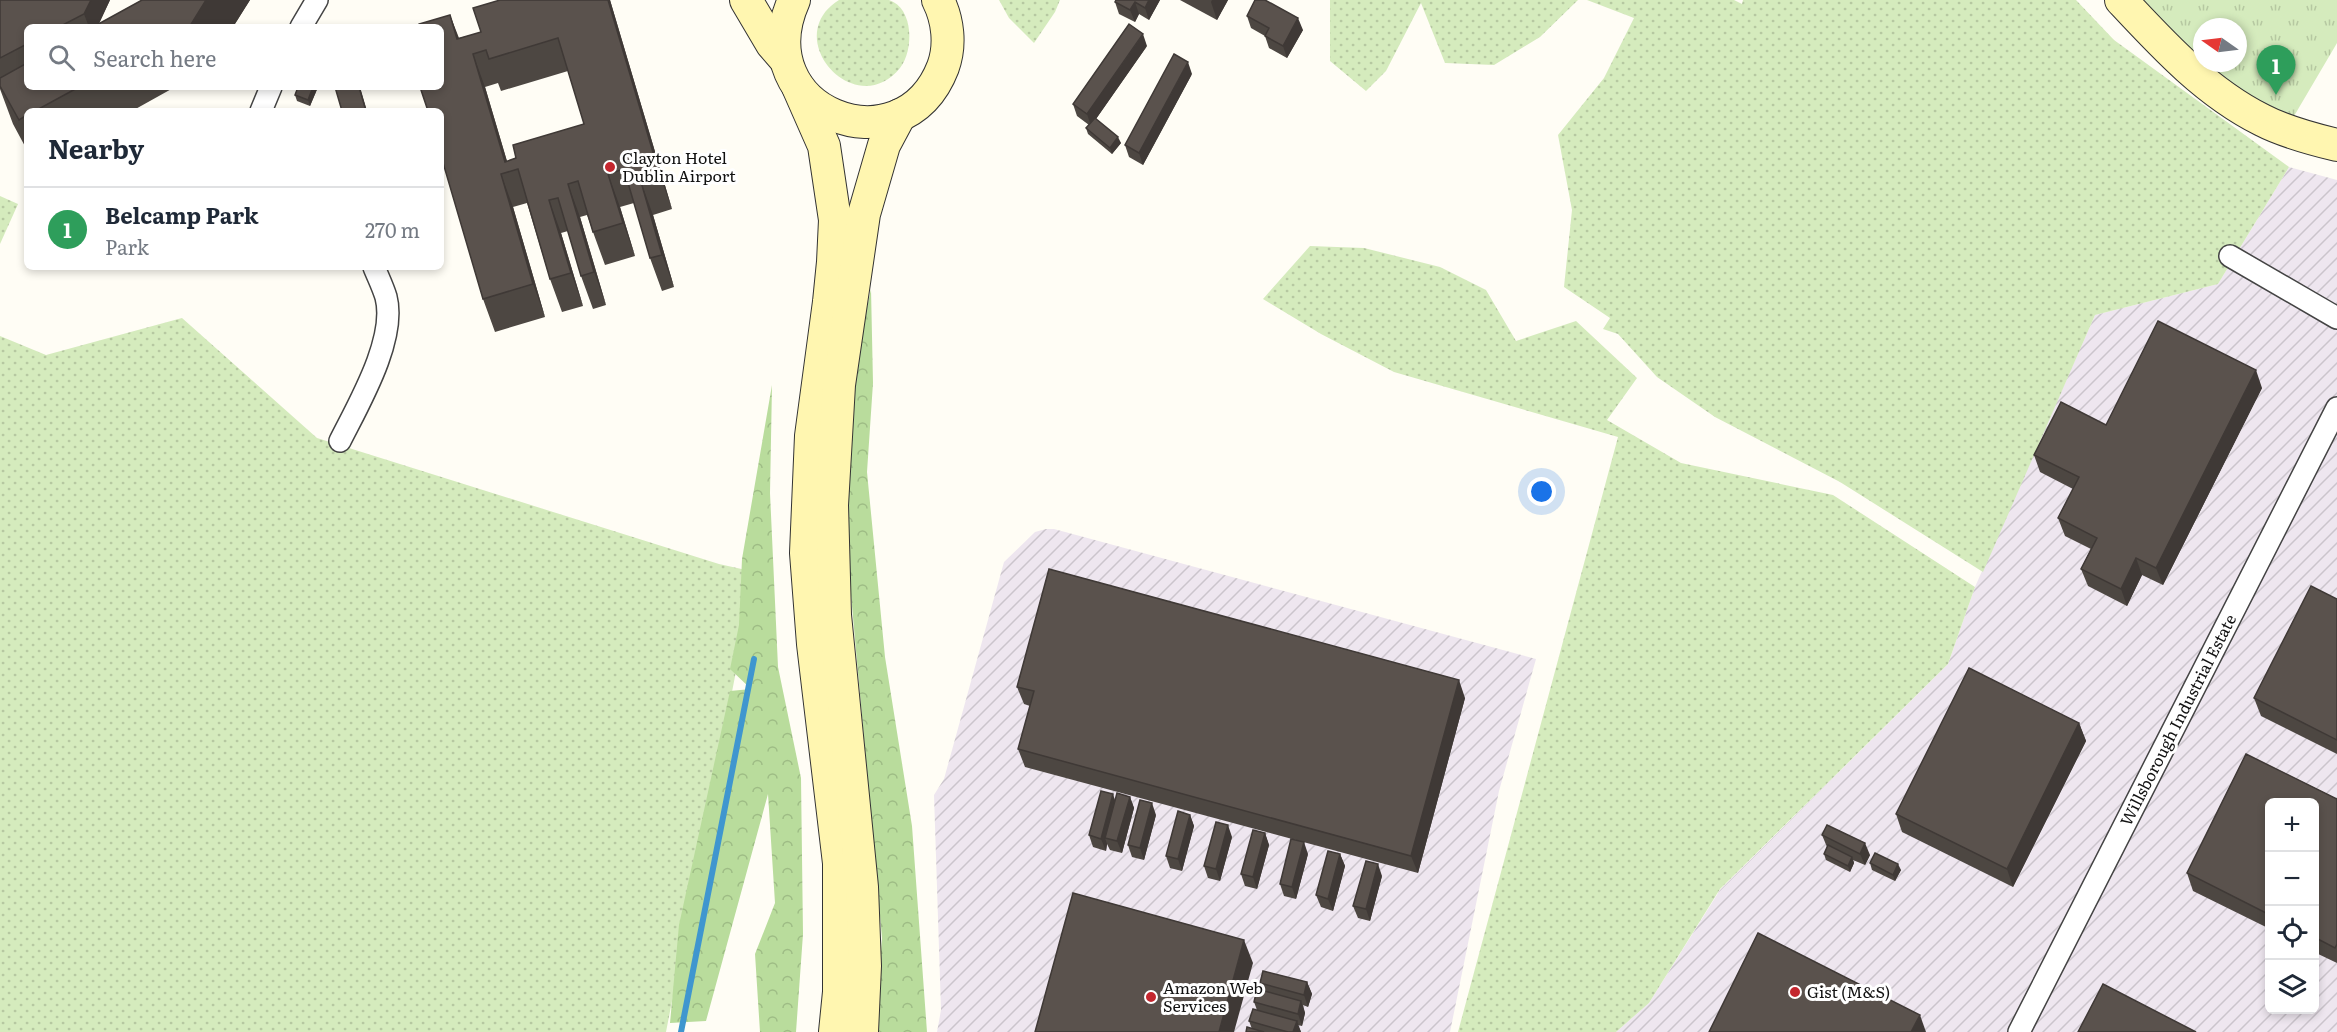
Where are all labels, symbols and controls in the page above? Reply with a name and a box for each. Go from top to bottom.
north arrow [2193,18,2247,72]
search box [24,24,444,90]
icon: search [45,41,78,74]
text: Search here [93,41,216,74]
pin: 1 [2256,46,2296,95]
text: Nearby [48,128,144,167]
place label: Clayton Hotel Dublin Airport [622,145,736,187]
marker: Clayton Hotel Dublin Airport [603,160,617,174]
text: Belcamp Park [105,198,259,231]
text: 1 [63,214,72,244]
text: 270 m [365,214,420,244]
text: Park [105,231,149,261]
your location [1527,477,1556,506]
street label: Willsborough Industrial Estate [2113,609,2241,830]
map controls [2265,798,2319,1014]
button: + [2265,798,2319,852]
button: − [2265,852,2319,906]
button: locate [2265,906,2319,960]
button: layers [2265,960,2319,1014]
place label: Amazon Web Services [1163,975,1263,1017]
place label: Gist (M&S) [1807,979,1890,1003]
marker: Gist (M&S) [1788,985,1802,999]
marker: Amazon Web Services [1144,990,1158,1004]

